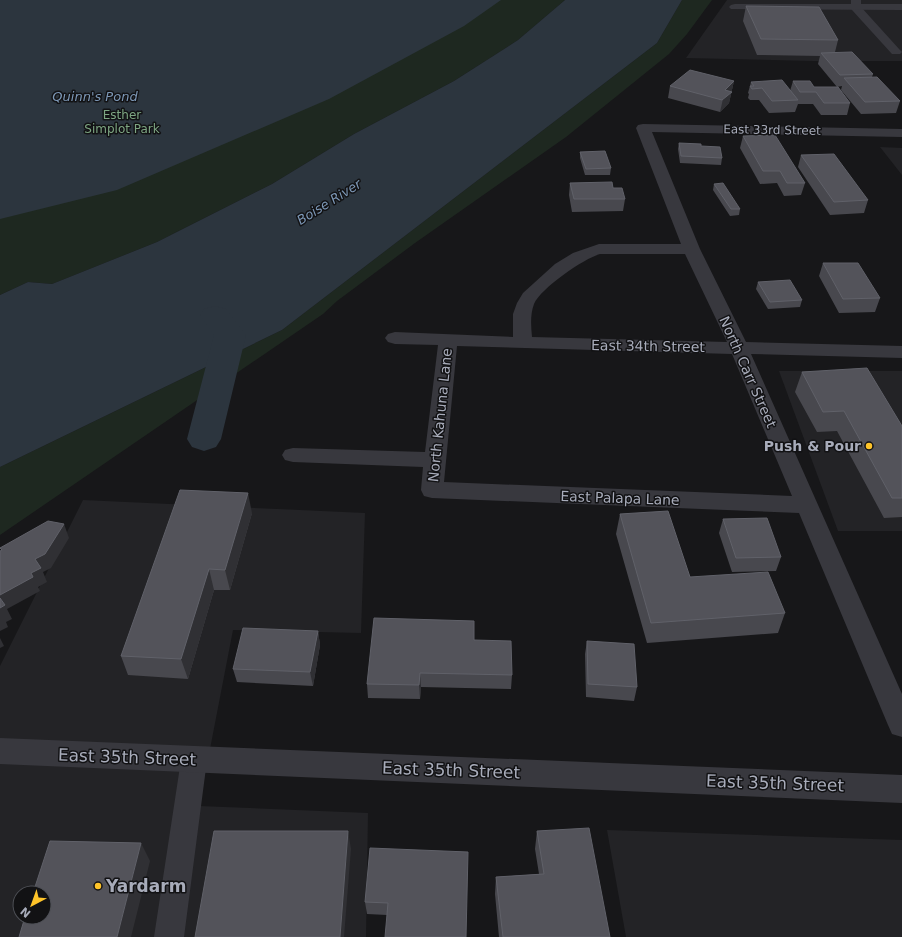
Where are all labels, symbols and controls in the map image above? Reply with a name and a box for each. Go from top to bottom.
water label: Quinn's Pond [52,89,138,104]
park label: Esther Simplot Park [84,108,160,136]
street label: East 33rd Street [723,122,821,138]
water label: Boise River [294,175,365,228]
street label: North Carr Street [716,314,780,431]
street label: East 34th Street [591,337,706,355]
street label: North Kahuna Lane [425,347,455,483]
place label: Push & Pour [764,438,861,454]
marker: Push & Pour [864,441,874,451]
street label: East Palapa Lane [560,488,680,508]
street label: East 35th Street [58,745,197,769]
street label: East 35th Street [382,758,521,782]
street label: East 35th Street [706,771,845,795]
place label: Yardarm [105,876,186,896]
marker: Yardarm [93,881,103,891]
north arrow [12,885,52,925]
text: N [18,904,34,920]

